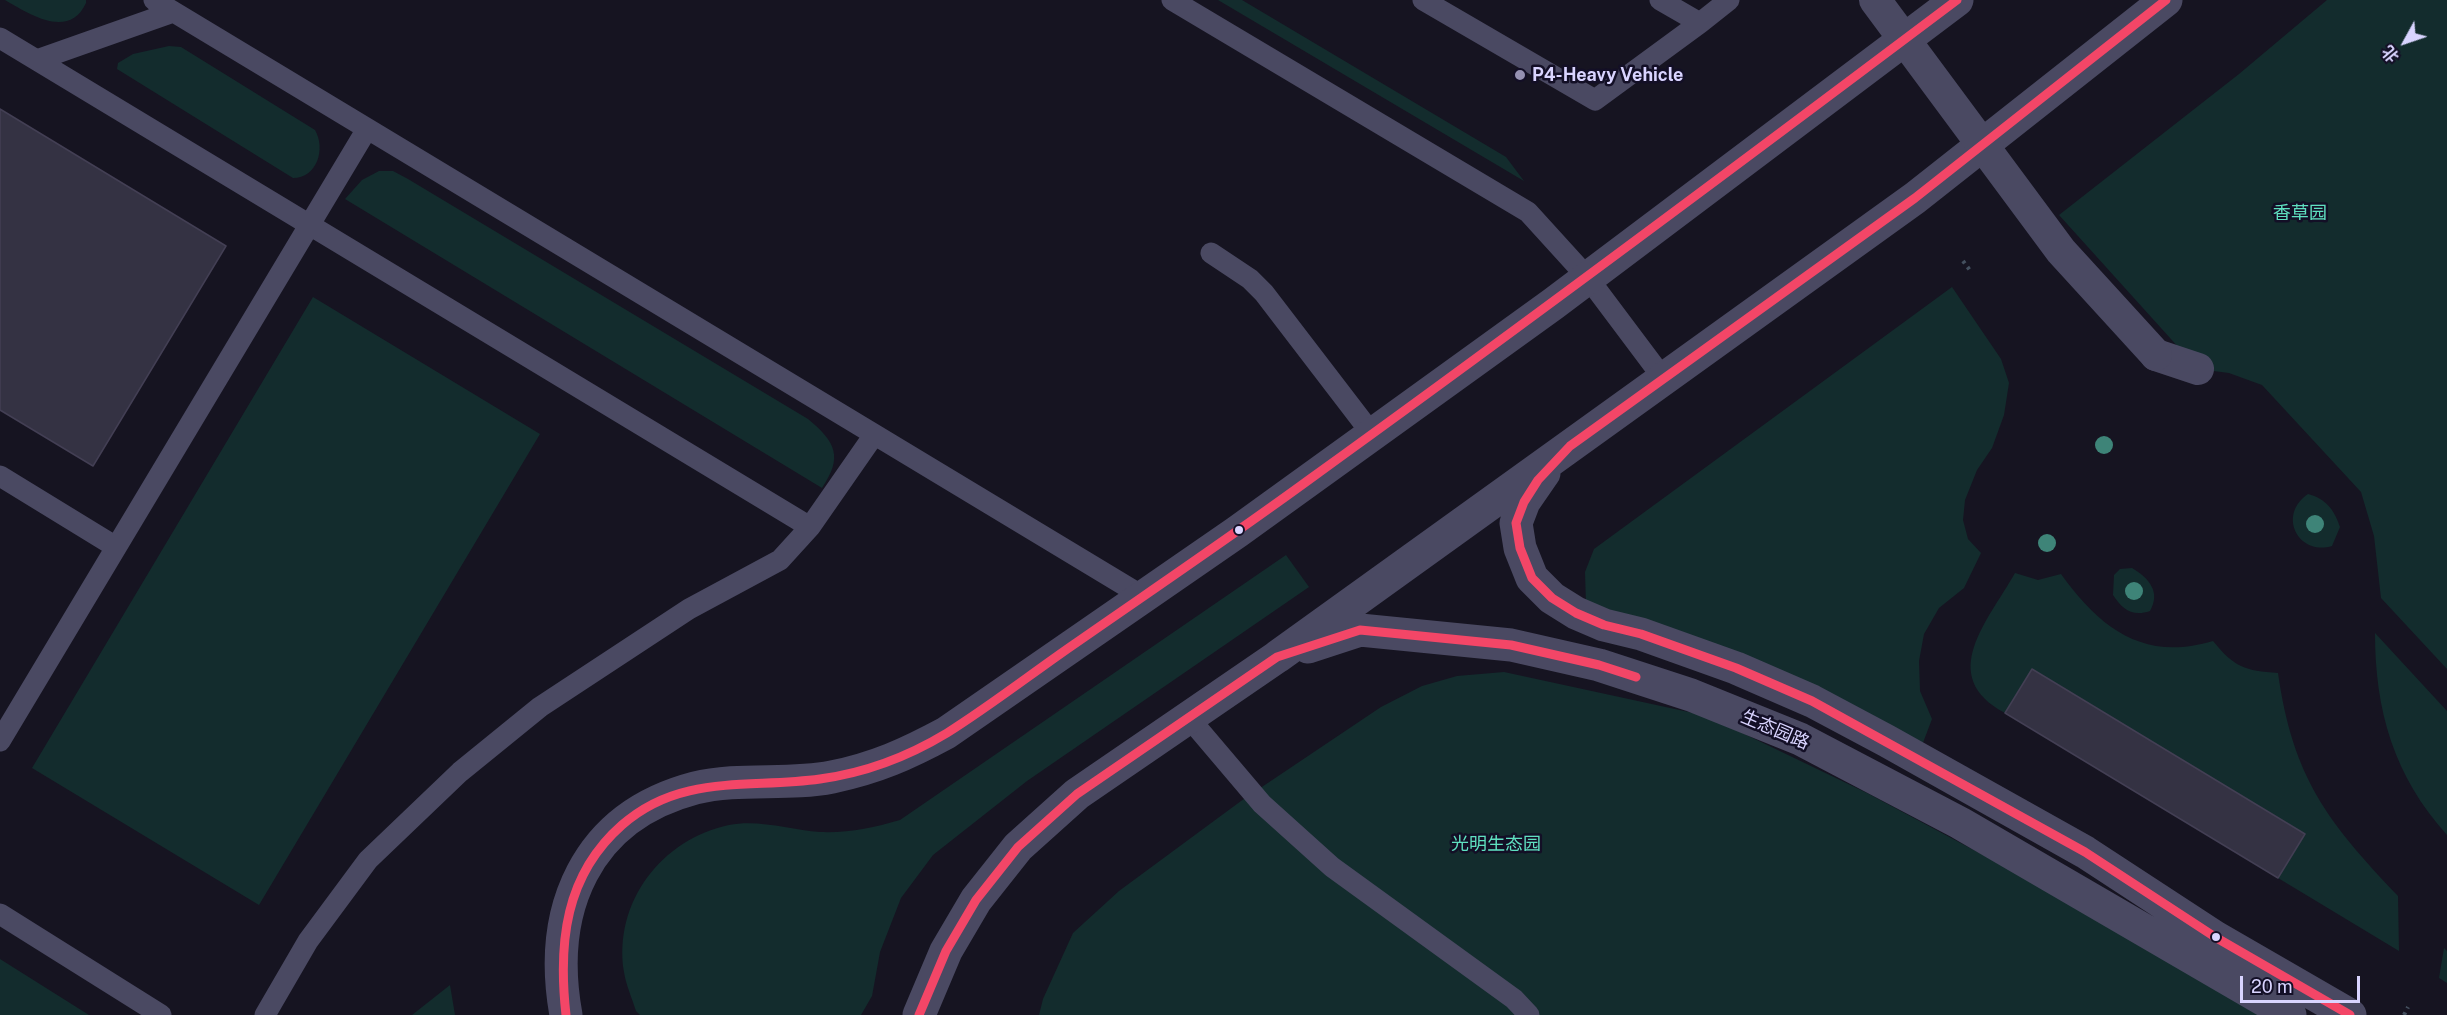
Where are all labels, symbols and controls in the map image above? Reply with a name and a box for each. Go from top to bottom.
north arrow [2375,12,2435,72]
text: 北 [2378,42,2403,66]
place label: P4-Heavy Vehicle [1532,64,1683,86]
marker: P4-Heavy Vehicle [1513,68,1527,82]
park label: 香草园 [2273,202,2327,224]
unlabelled marker [1233,524,1245,536]
street label: 生态园路 [1738,706,1812,754]
park label: 光明生态园 [1451,833,1541,855]
unlabelled marker [2210,931,2222,943]
scale bar [2243,964,2363,1002]
text: 20 m [2251,976,2293,997]

